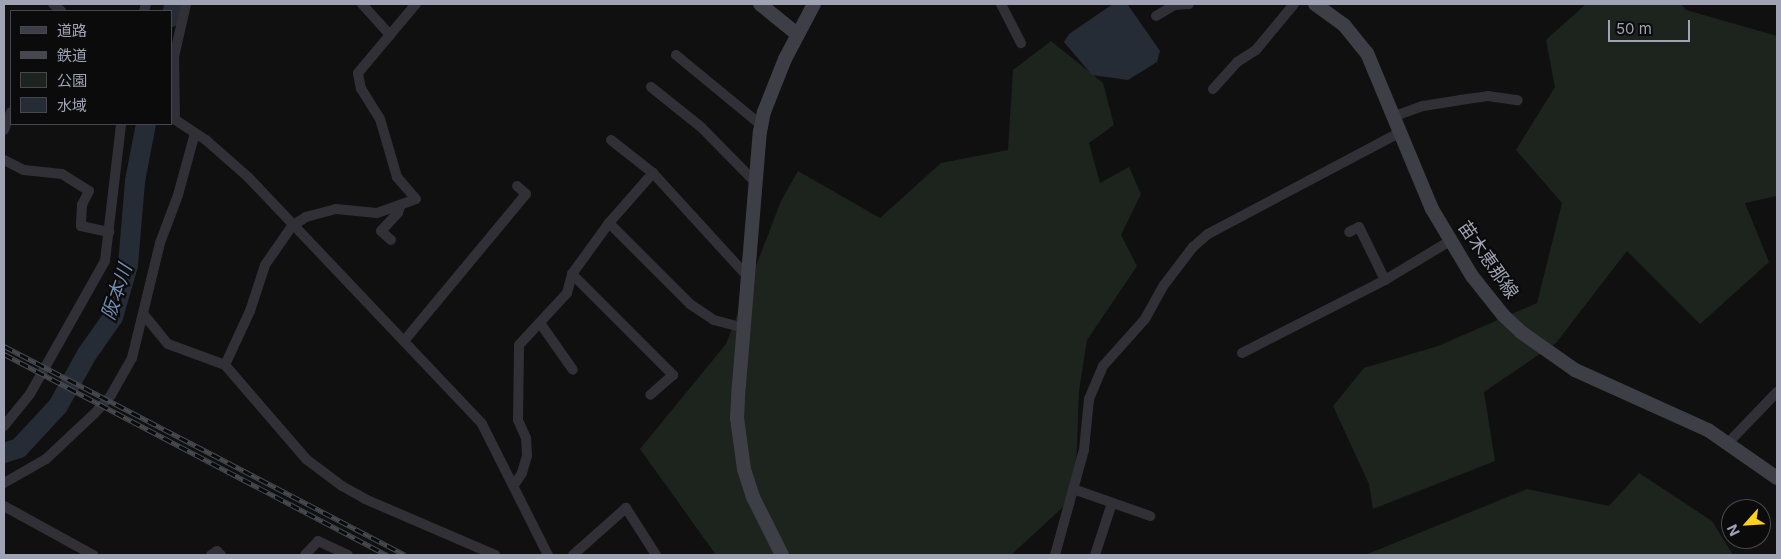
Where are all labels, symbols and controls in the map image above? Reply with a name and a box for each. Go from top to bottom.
legend [10,10,172,125]
scale bar [1611,10,1694,42]
text: 50 m [1616,19,1652,38]
text: 道路 [57,21,87,40]
text: 鉄道 [57,46,87,65]
text: 公園 [57,71,87,90]
text: 水域 [57,96,87,115]
street label: 苗木恵那線 [1453,217,1523,303]
water label: 阪本川 [97,261,137,323]
north arrow [1721,499,1771,549]
text: N [1723,522,1743,539]

